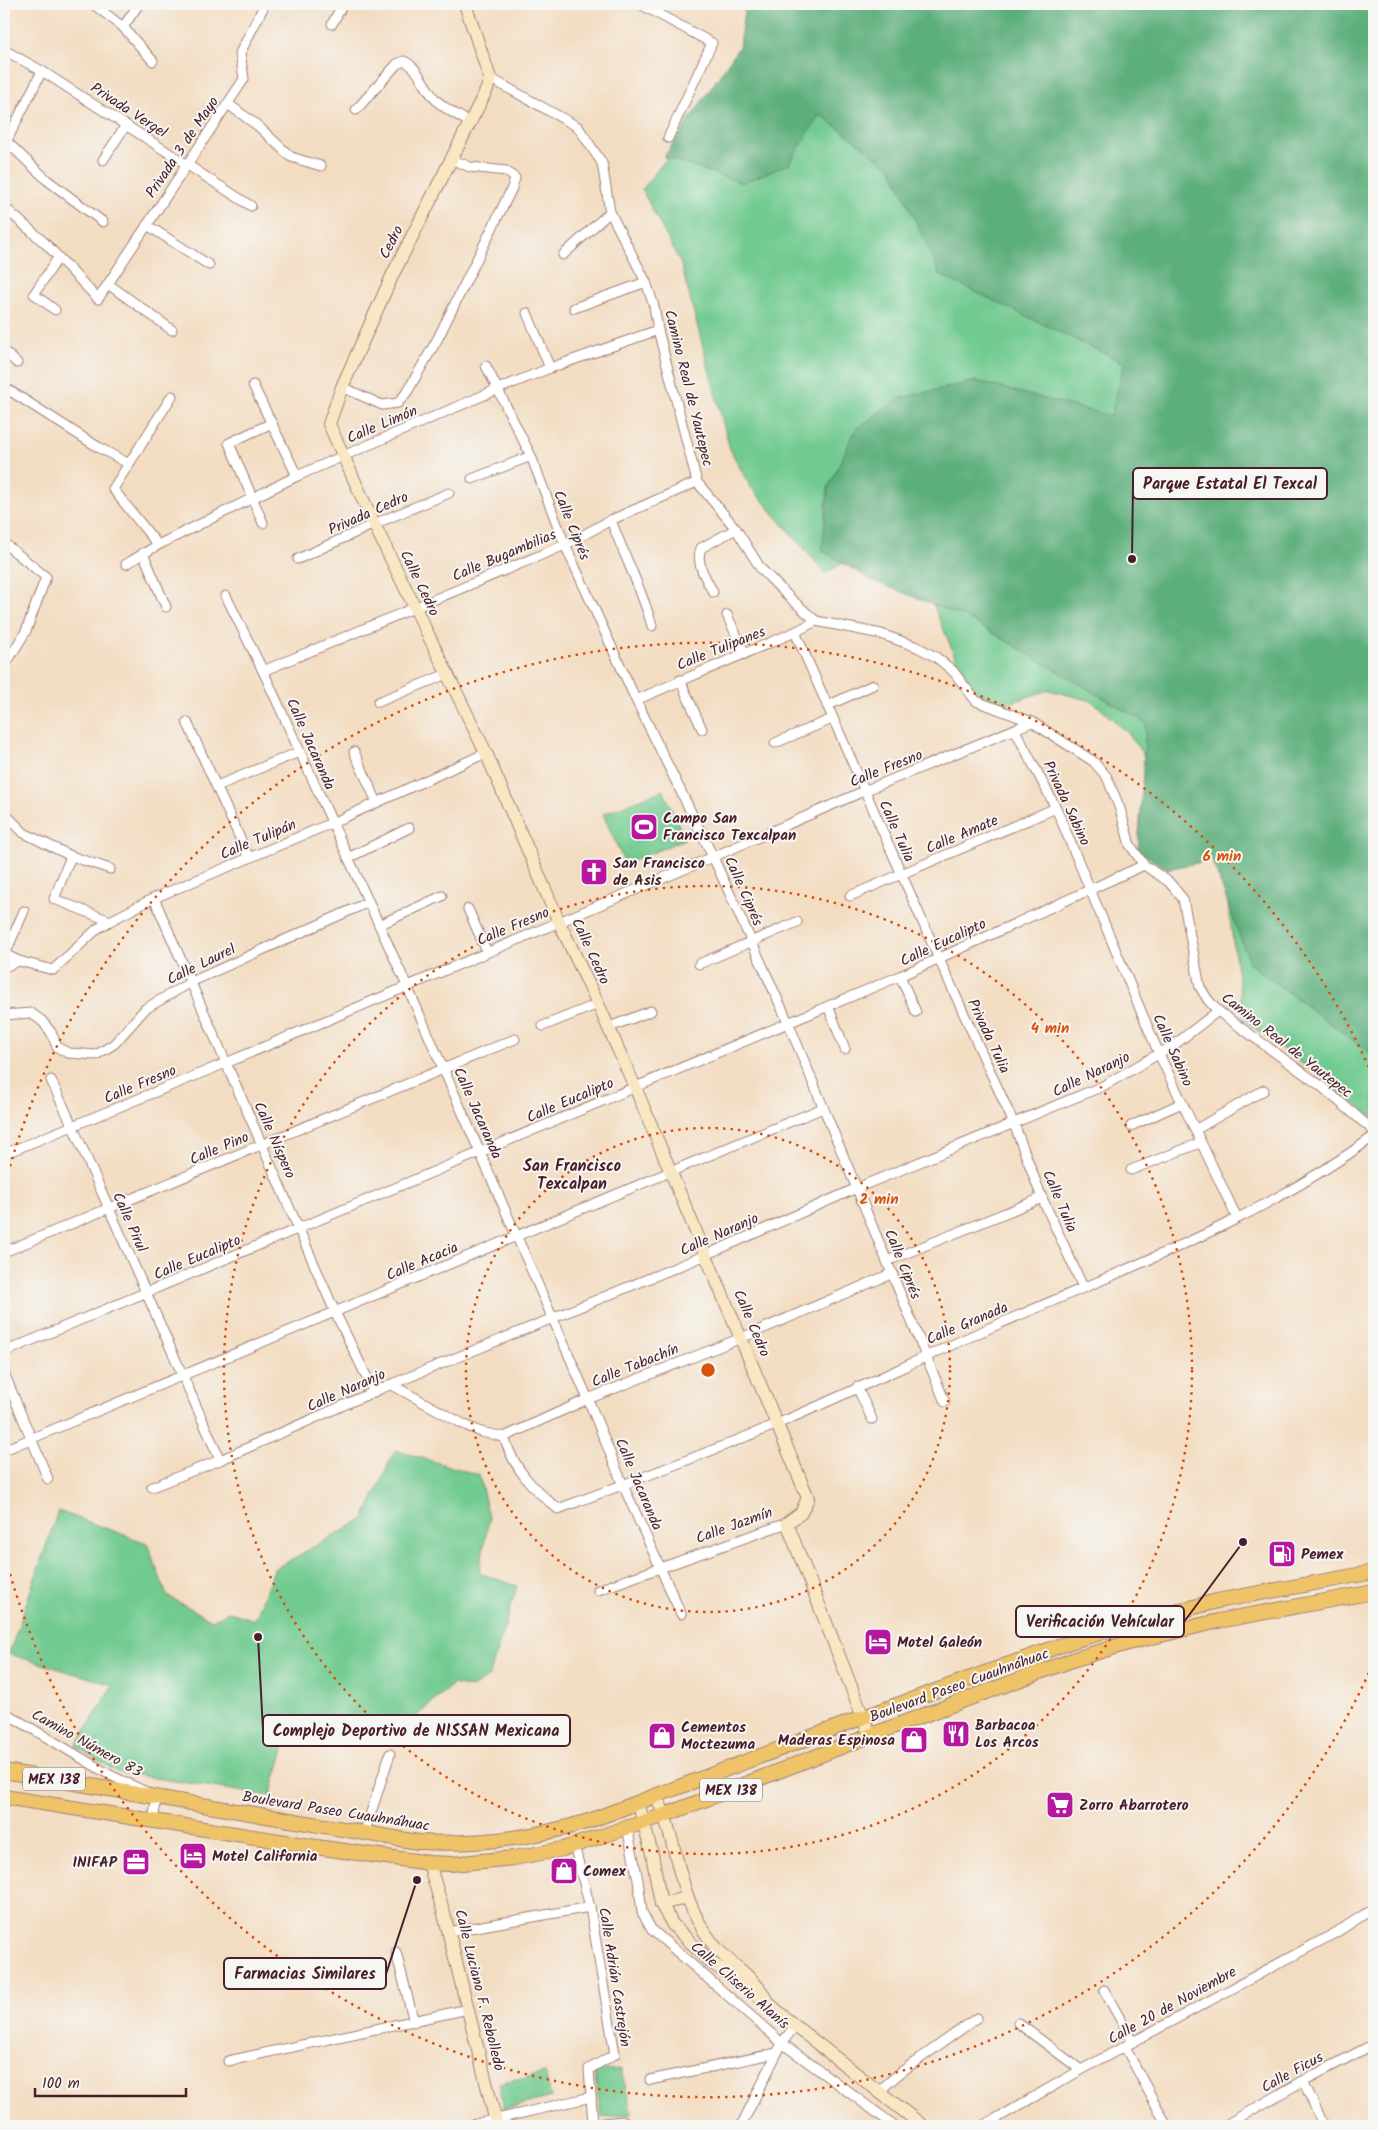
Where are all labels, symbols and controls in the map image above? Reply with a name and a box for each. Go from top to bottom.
street label: Privada Vergel [85,77,172,145]
street label: Privada 3 de Mayo [140,92,226,203]
street label: Cedro [373,221,411,263]
street label: Camino Real de Yautepec [657,307,719,469]
street label: Calle Limón [343,399,421,451]
callout: Parque Estatal El Texcal [1133,468,1327,499]
text: Parque Estatal El Texcal [1143,472,1318,497]
street label: Privada Cedro [324,485,413,542]
street label: Calle Ciprés [546,487,596,565]
street label: Calle Bugambilias [449,523,561,589]
street label: Calle Cedro [393,546,446,621]
street label: Calle Tulipanes [673,620,770,678]
street label: Calle Jacaranda [279,695,341,794]
street label: Calle Fresno [846,743,927,794]
street label: Privada Sabino [1036,757,1096,850]
street label: Calle Tulia [872,797,920,866]
place label: Campo San Francisco Texcalpan [663,807,796,848]
street label: Calle Amate [922,809,1003,861]
sports icon: Campo San Francisco Texcalpan [629,812,659,842]
street label: Calle Tulipán [216,813,300,867]
text: 6 min [1203,845,1241,869]
place label: San Francisco de Asis [613,852,705,893]
street label: Calle Ciprés [717,853,769,931]
church icon: San Francisco de Asis [579,857,609,887]
street label: Calle Fresno [473,901,554,953]
street label: Calle Eucalipto [896,912,991,973]
street label: Calle Cedro [564,914,616,989]
street label: Calle Laurel [163,938,240,992]
street label: Camino Real de Yautepec [1216,987,1357,1105]
street label: Privada Tulia [960,995,1016,1078]
street label: Calle Sabino [1145,1010,1199,1091]
text: 4 min [1031,1017,1069,1041]
street label: Calle Naranjo [1048,1046,1135,1104]
street label: Calle Fresno [100,1059,181,1111]
street label: Calle Jacaranda [446,1064,508,1163]
street label: Calle Eucalipto [523,1072,618,1130]
street label: Calle Níspero [246,1098,302,1183]
street label: Calle Pino [186,1126,253,1172]
district label: San Francisco Texcalpan [523,1154,621,1197]
street label: Calle Tulia [1035,1166,1083,1236]
street label: Calle Pirul [105,1188,153,1257]
text: 2 min [859,1188,899,1212]
street label: Calle Naranjo [676,1207,763,1263]
street label: Calle Ciprés [877,1226,927,1304]
street label: Calle Eucalipto [150,1229,245,1287]
street label: Calle Acacia [383,1236,462,1288]
street label: Calle Cedro [726,1286,776,1361]
street label: Calle Granada [923,1296,1012,1352]
street label: Calle Tabachín [588,1337,683,1394]
centre of rings [699,1361,717,1379]
street label: Calle Naranjo [303,1363,390,1419]
street label: Calle Jacaranda [608,1434,668,1534]
street label: Calle Jazmín [693,1501,776,1551]
fuel station icon: Pemex [1267,1539,1297,1569]
place label: Pemex [1301,1543,1344,1567]
callout: Verificación Vehícular [1016,1606,1184,1637]
text: Verificación Vehícular [1026,1610,1175,1635]
hotel icon: Motel Galeón [863,1627,893,1657]
place label: Motel Galeón [897,1631,982,1655]
street label: Boulevard Paseo Cuauhnáhuac [866,1642,1053,1730]
street label: Camino Número 83 [27,1703,147,1785]
place label: Barbacoa Los Arcos [975,1714,1039,1755]
callout: Complejo Deportivo de NISSAN Mexicana [263,1715,570,1746]
place label: Cementos Moctezuma [681,1716,755,1757]
text: Complejo Deportivo de NISSAN Mexicana [273,1719,559,1744]
restaurant icon: Barbacoa Los Arcos [941,1719,971,1749]
shop icon: Cementos Moctezuma [647,1721,677,1751]
shop icon: Maderas Espinosa [899,1725,929,1755]
place label: Maderas Espinosa [778,1729,895,1753]
road number: MEX 138 [23,1768,85,1790]
road number: MEX 138 [700,1778,762,1802]
street label: Boulevard Paseo Cuauhnáhuac [240,1785,432,1839]
supermarket icon: Zorro Abarrotero [1045,1790,1075,1820]
place label: Zorro Abarrotero [1079,1794,1189,1818]
hotel icon: Motel California [178,1841,208,1871]
place label: Motel California [212,1845,318,1869]
office icon: INIFAP [121,1847,151,1877]
place label: INIFAP [72,1851,118,1875]
shop icon: Comex [549,1856,579,1886]
place label: Comex [583,1860,627,1884]
street label: Calle Adrián Castrejón [591,1906,637,2049]
street label: Calle Luciano F. Rebolledo [447,1907,511,2074]
street label: Calle Cliserio Alanís [684,1936,795,2036]
callout: Farmacias Similares [224,1958,386,1989]
street label: Calle 20 de Noviembre [1104,1960,1241,2051]
text: Farmacias Similares [234,1962,376,1987]
street label: Calle Ficus [1257,2046,1328,2100]
scale bar [35,2065,186,2097]
text: 100 m [42,2072,80,2096]

